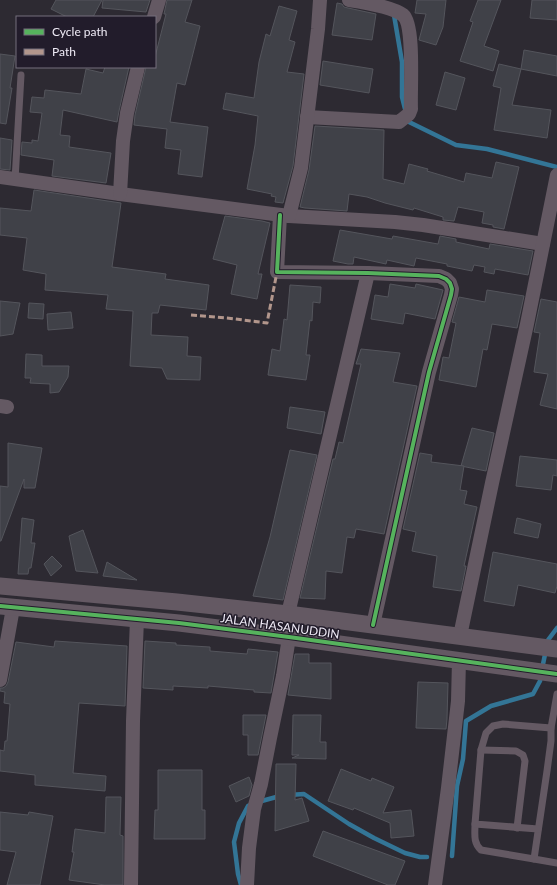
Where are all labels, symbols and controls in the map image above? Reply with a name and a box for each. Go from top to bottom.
legend [16,16,156,68]
text: Cycle path [52,24,107,39]
text: Path [52,44,76,59]
street label: JALAN HASANUDDIN [219,610,341,642]

